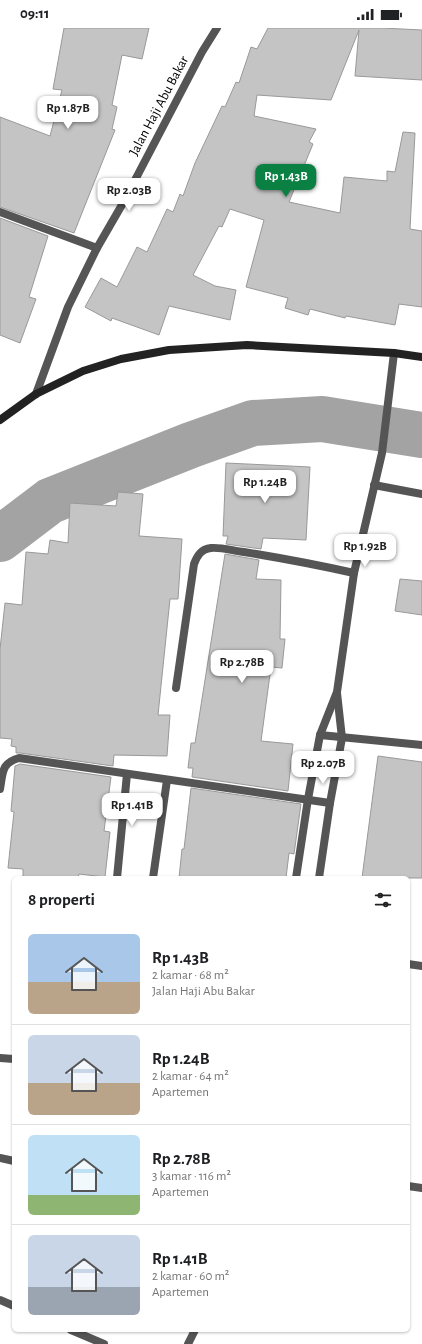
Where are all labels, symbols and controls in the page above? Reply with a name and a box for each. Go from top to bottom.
text: 09:11 [20,6,49,21]
street label: Jalan Haji Abu Bakar [127,53,191,158]
pin: Rp 1.87B [27,96,109,130]
text: Rp 1.87B [46,102,90,115]
pin: Rp 1.43B [245,164,327,198]
text: Rp 1.43B [264,170,308,183]
pin: Rp 2.03B [88,178,170,212]
text: Rp 2.03B [106,184,152,197]
pin: Rp 1.24B [224,470,306,504]
text: Rp 1.24B [243,476,287,489]
pin: Rp 1.92B [324,534,406,568]
text: Rp 1.92B [343,540,387,553]
pin: Rp 2.78B [201,650,283,684]
text: Rp 2.78B [220,656,264,669]
pin: Rp 2.07B [282,751,364,785]
text: Rp 2.07B [300,757,346,770]
pin: Rp 1.41B [91,793,173,827]
text: Rp 1.41B [111,799,153,812]
icon: filters [372,889,394,911]
text: 8 properti [28,891,95,908]
text: Rp 1.43B [152,949,209,966]
icon: home [60,950,108,998]
text: 2 kamar · 68 m² [152,969,229,982]
text: Jalan Haji Abu Bakar [152,985,255,998]
text: Rp 1.24B [152,1050,209,1067]
icon: home [60,1051,108,1099]
text: 2 kamar · 64 m² [152,1070,229,1083]
text: Apartemen [152,1086,209,1099]
text: Rp 2.78B [152,1150,211,1167]
icon: home [60,1151,108,1199]
text: 3 kamar · 116 m² [152,1170,231,1183]
text: Apartemen [152,1186,209,1199]
text: Rp 1.41B [152,1250,208,1267]
icon: home [60,1251,108,1299]
text: 2 kamar · 60 m² [152,1270,229,1283]
text: Apartemen [152,1286,209,1299]

